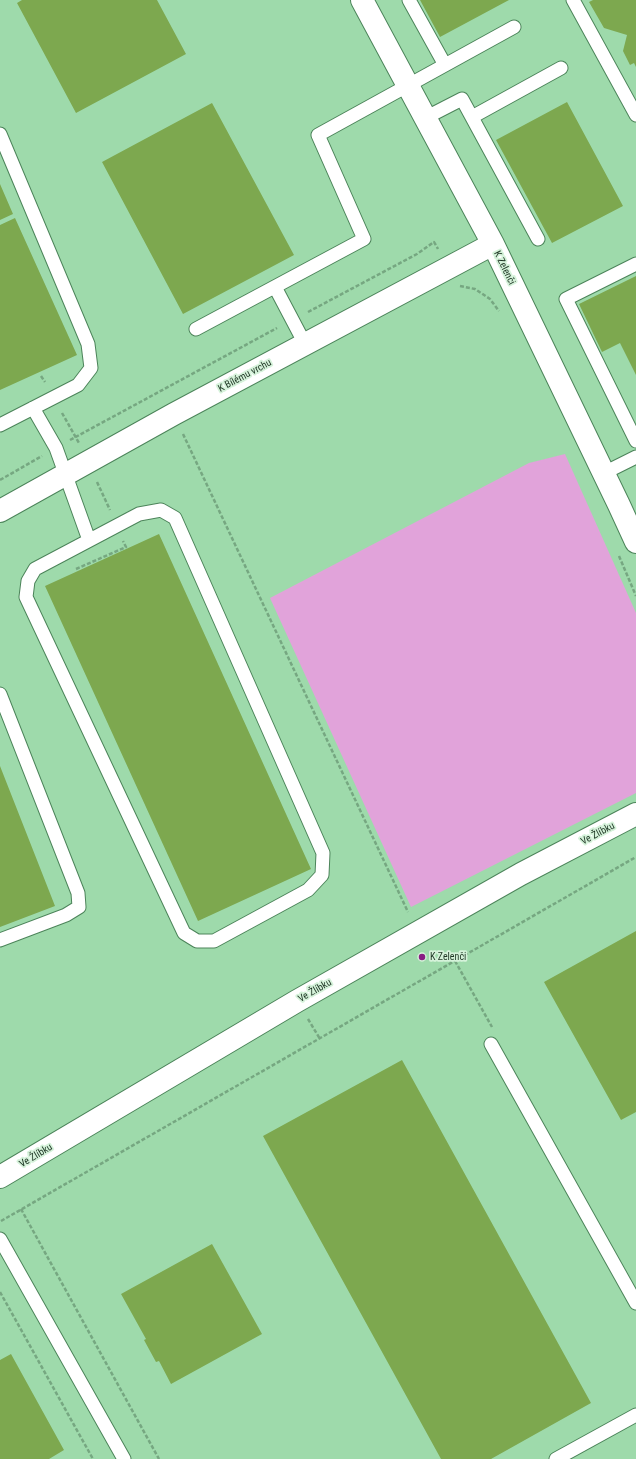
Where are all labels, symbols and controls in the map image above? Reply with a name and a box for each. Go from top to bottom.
street label: K Zelenči [491,249,517,287]
street label: K Bílému vrchu [216,357,274,395]
street label: Ve Žlíbku [579,820,617,848]
place label: K Zelenči [430,951,466,963]
marker: K Zelenči [417,952,427,962]
street label: Ve Žlíbku [296,977,334,1005]
street label: Ve Žlíbku [17,1141,55,1171]

